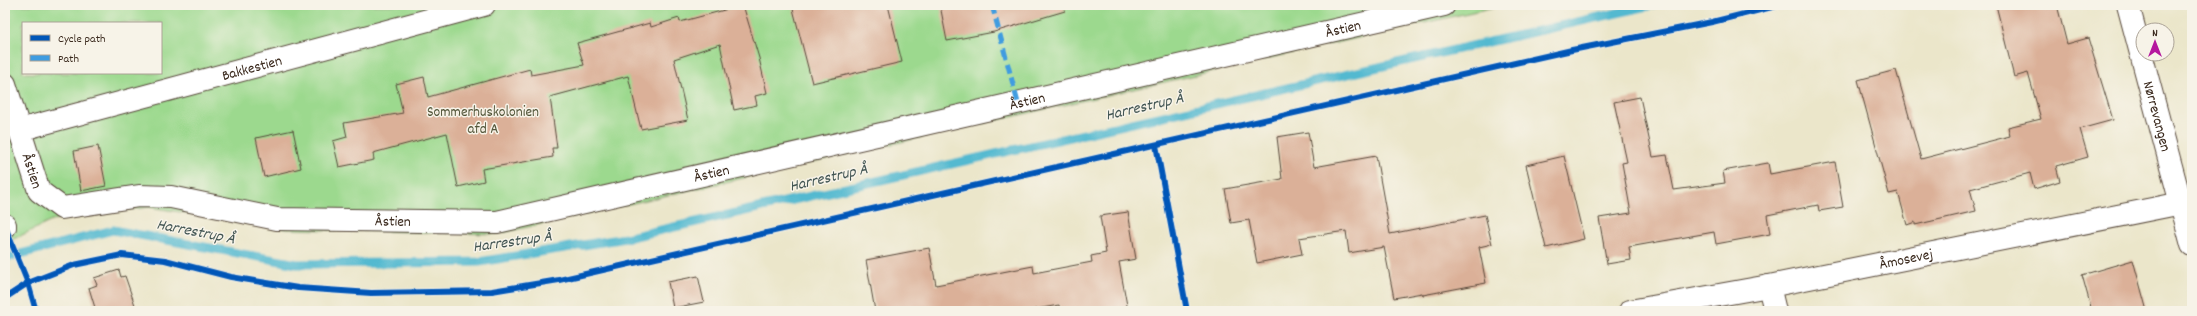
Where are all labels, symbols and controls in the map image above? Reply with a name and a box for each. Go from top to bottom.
street label: Åstien [1323,15,1363,45]
legend [22,22,162,74]
north arrow [2135,22,2175,62]
text: N [2152,26,2158,42]
text: Cycle path [58,31,106,48]
text: Path [58,51,79,68]
street label: Bakkestien [220,51,285,88]
street label: Nørrevangen [2136,79,2176,154]
water label: Harrestrup Å [1103,87,1187,128]
street label: Åstien [1008,88,1048,117]
park label: Sommerhuskolonien afd A [427,102,539,141]
street label: Åstien [15,151,47,192]
water label: Harrestrup Å [787,158,871,199]
street label: Åstien [692,160,732,190]
street label: Åstien [375,211,411,234]
water label: Harrestrup Å [154,214,237,251]
water label: Harrestrup Å [471,225,554,259]
street label: Åmosevej [1878,244,1935,277]

